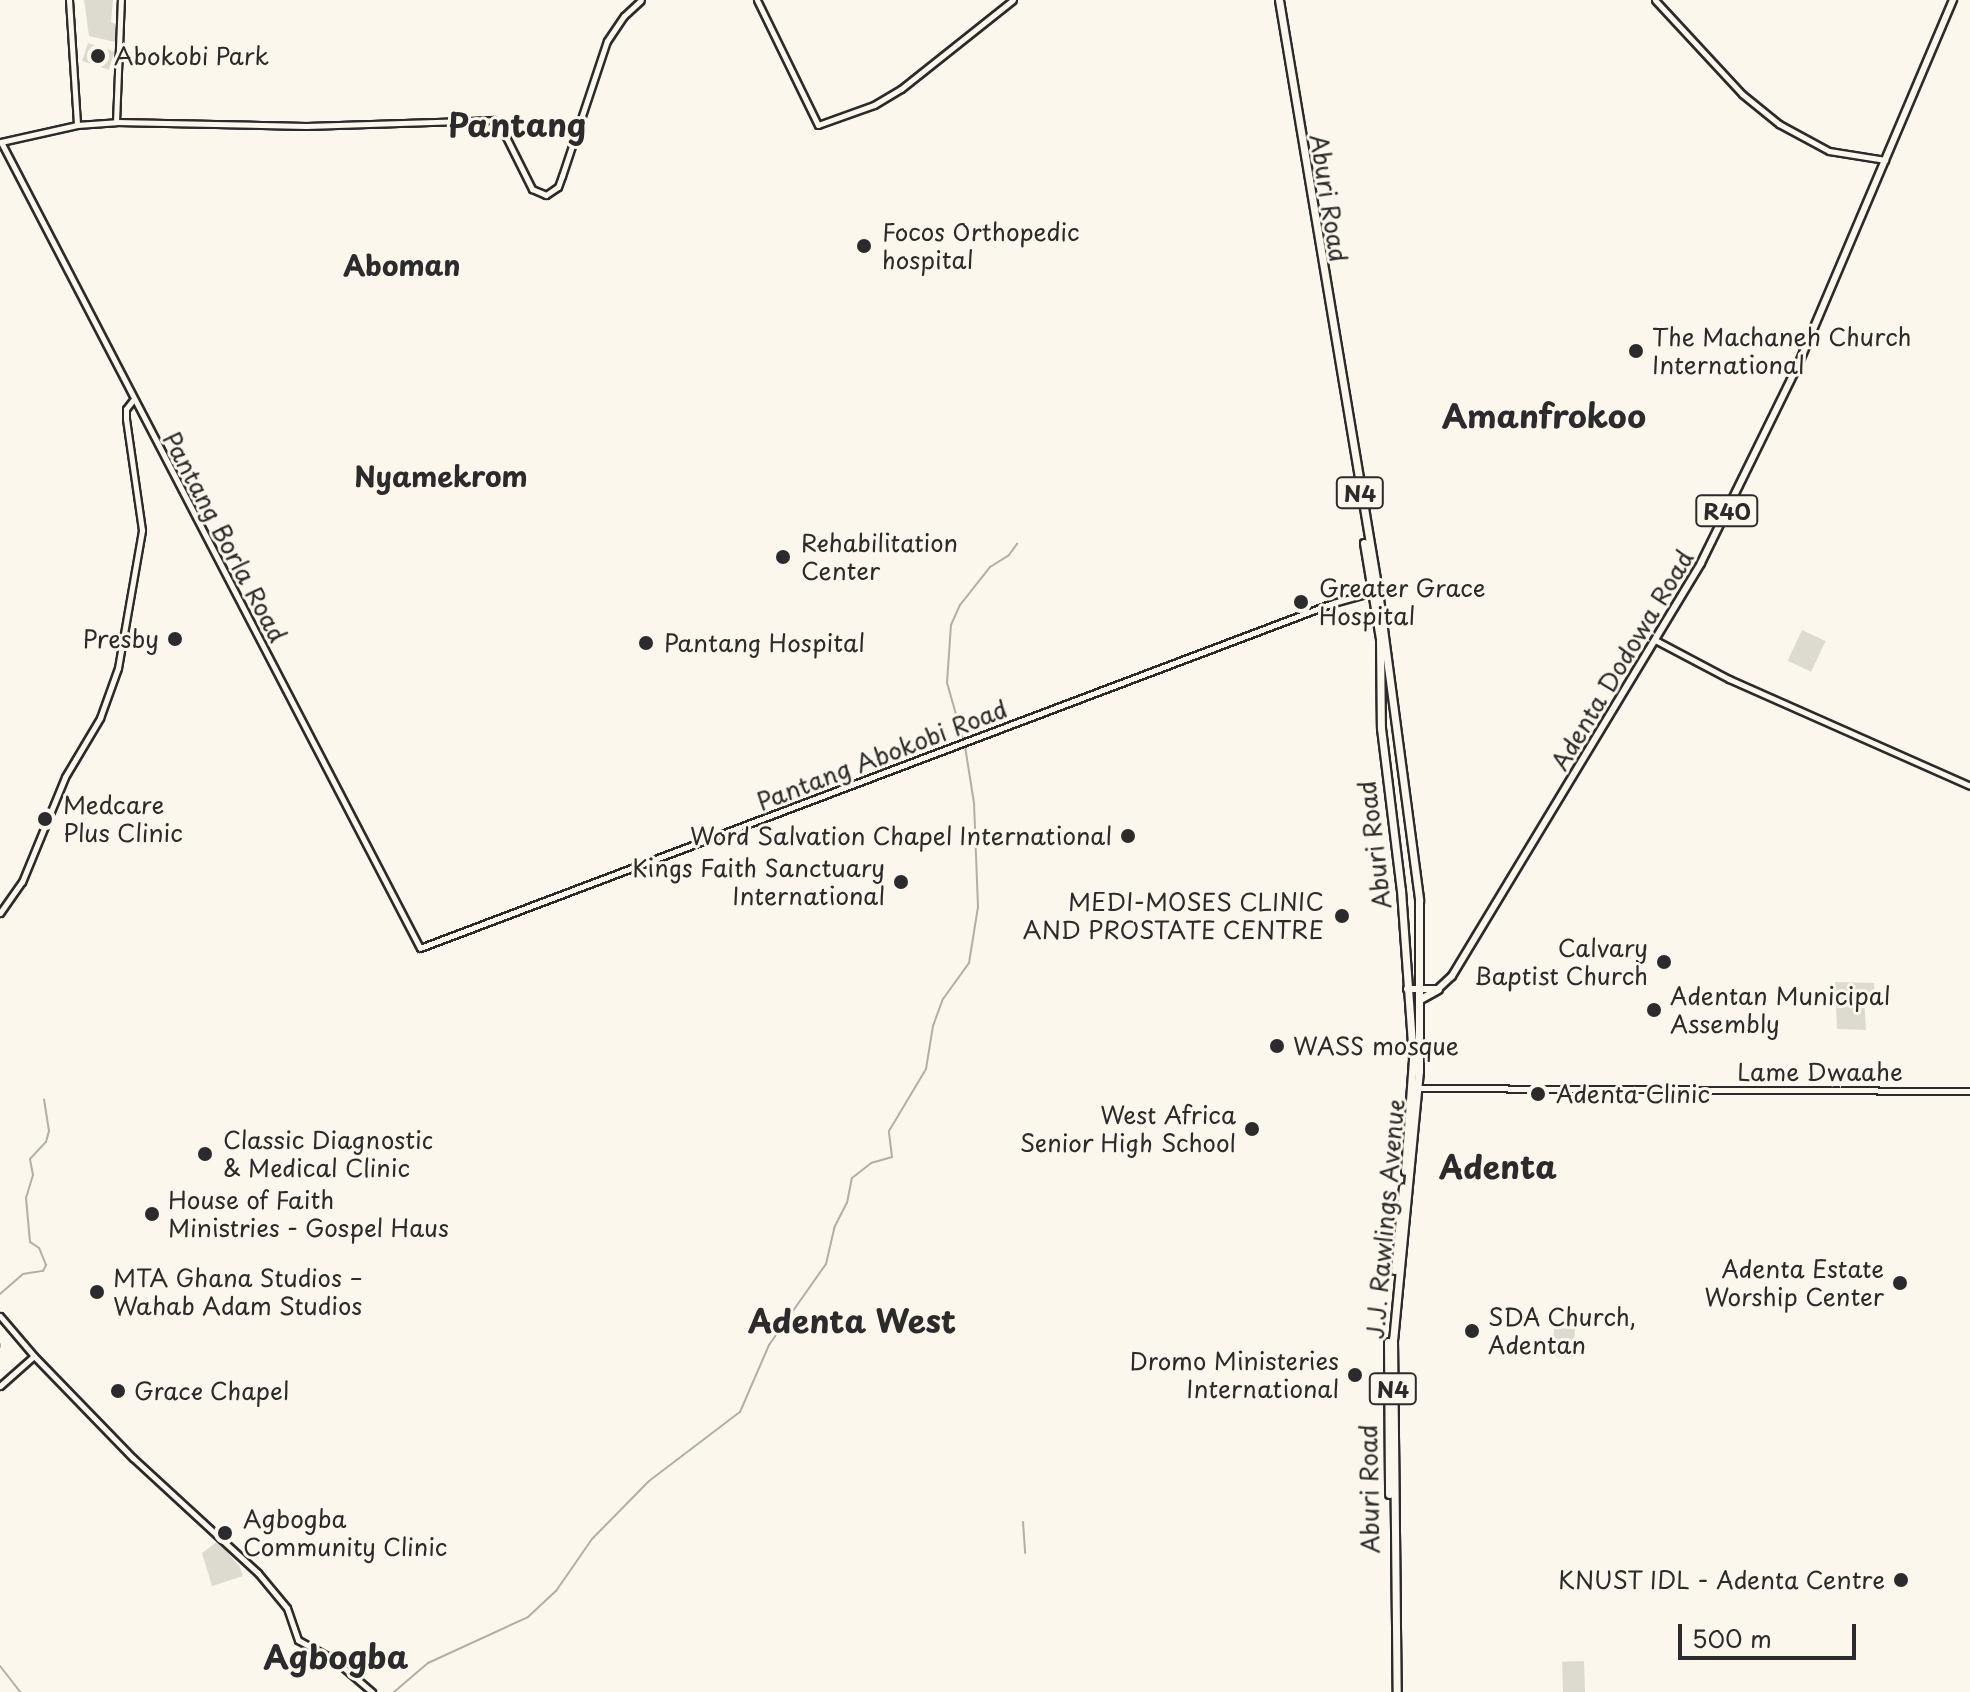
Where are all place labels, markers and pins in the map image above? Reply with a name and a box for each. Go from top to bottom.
place label: Abokobi Park [114,42,270,70]
marker: Abokobi Park [89,47,107,65]
place label: Focos Orthopedic hospital [882,218,1081,274]
marker: Focos Orthopedic hospital [853,235,875,257]
place label: The Machaneh Church International [1652,323,1911,379]
marker: The Machaneh Church International [1627,342,1645,360]
place label: Rehabilitation Center [801,529,958,585]
marker: Rehabilitation Center [772,546,794,568]
place label: Greater Grace Hospital [1319,574,1487,630]
marker: Greater Grace Hospital [1290,591,1312,613]
place label: Presby [83,625,159,653]
place label: Pantang Hospital [664,629,865,657]
marker: Presby [166,630,184,648]
marker: Pantang Hospital [635,632,657,654]
place label: Medcare Plus Clinic [63,791,181,847]
marker: Medcare Plus Clinic [34,808,56,830]
place label: Word Salvation Chapel International [688,822,1112,850]
marker: Word Salvation Chapel International [1119,827,1137,845]
place label: Kings Faith Sanctuary International [630,854,885,910]
marker: Kings Faith Sanctuary International [892,873,910,891]
place label: MEDI-MOSES CLINIC AND PROSTATE CENTRE [1025,888,1324,944]
marker: MEDI-MOSES CLINIC AND PROSTATE CENTRE [1331,905,1353,927]
place label: Calvary Baptist Church [1473,934,1648,990]
marker: Calvary Baptist Church [1655,953,1673,971]
place label: Adentan Municipal Assembly [1670,982,1891,1038]
marker: Adentan Municipal Assembly [1645,1001,1663,1019]
place label: WASS mosque [1293,1032,1460,1060]
marker: WASS mosque [1268,1037,1286,1055]
place label: Adenta Clinic [1556,1080,1712,1108]
marker: Adenta Clinic [1527,1083,1549,1105]
place label: West Africa Senior High School [1019,1101,1236,1157]
marker: West Africa Senior High School [1243,1120,1261,1138]
place label: Classic Diagnostic & Medical Clinic [223,1126,433,1182]
marker: Classic Diagnostic & Medical Clinic [194,1143,216,1165]
place label: House of Faith Ministries - Gospel Haus [168,1186,451,1242]
marker: House of Faith Ministries - Gospel Haus [143,1205,161,1223]
place label: Adenta Estate Worship Center [1704,1255,1884,1311]
place label: MTA Ghana Studios – Wahab Adam Studios [113,1264,364,1320]
marker: Adenta Estate Worship Center [1891,1274,1909,1292]
marker: MTA Ghana Studios – Wahab Adam Studios [88,1283,106,1301]
place label: SDA Church, Adentan [1488,1303,1637,1359]
marker: SDA Church, Adentan [1463,1322,1481,1340]
place label: Dromo Ministeries International [1130,1347,1339,1403]
marker: Dromo Ministeries International [1346,1366,1364,1384]
place label: Grace Chapel [134,1377,291,1405]
marker: Grace Chapel [109,1382,127,1400]
place label: Agbogba Community Clinic [243,1505,449,1561]
marker: Agbogba Community Clinic [214,1522,236,1544]
place label: KNUST IDL - Adenta Centre [1555,1566,1885,1594]
marker: KNUST IDL - Adenta Centre [1892,1571,1910,1589]

